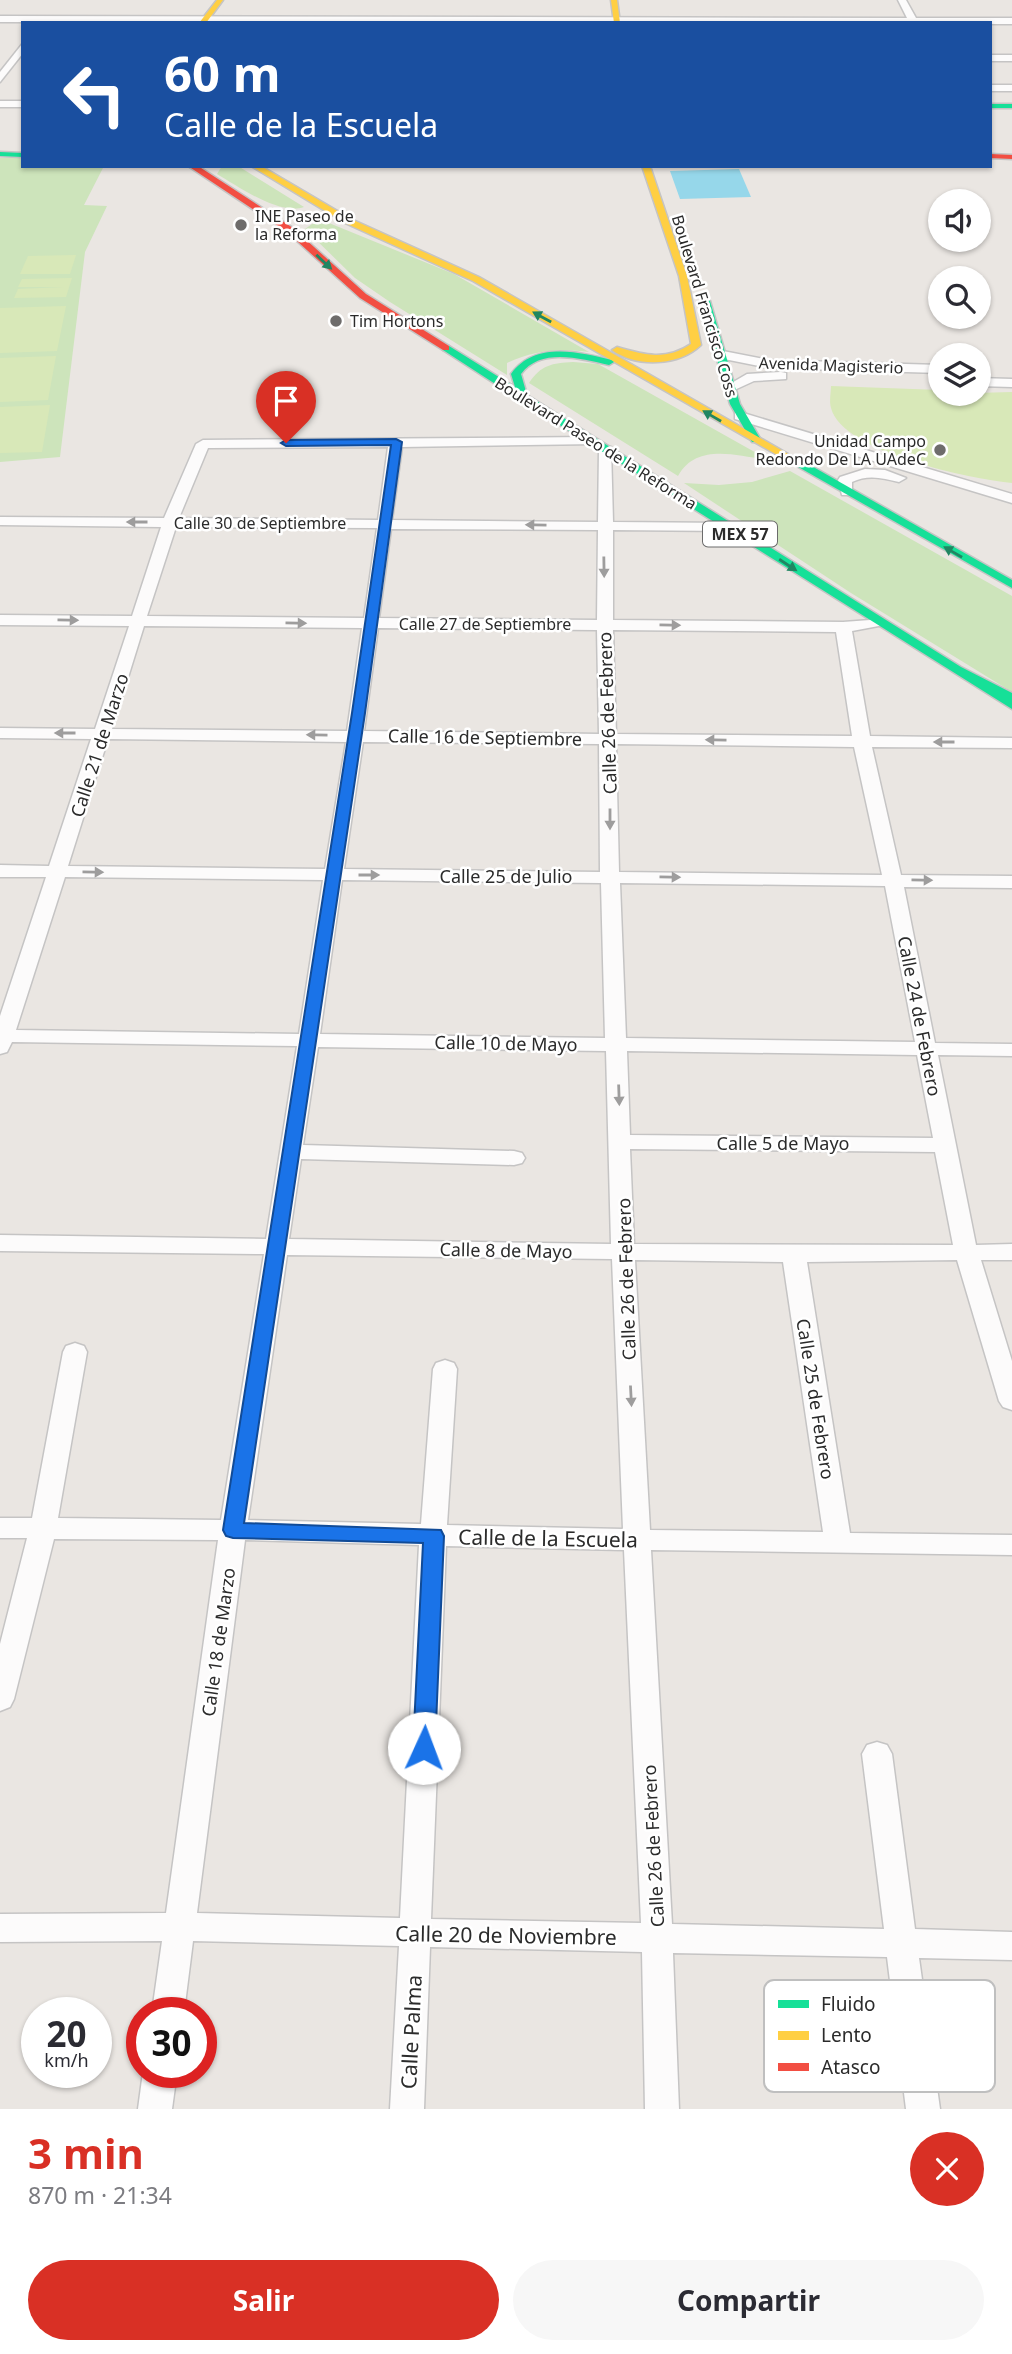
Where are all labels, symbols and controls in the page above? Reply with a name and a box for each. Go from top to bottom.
text: 60 m [164,40,281,106]
icon: left [49,49,140,140]
text: Calle de la Escuela [164,103,438,146]
map controls [928,189,991,406]
button: sound [928,189,991,252]
place label: INE Paseo de la Reforma [255,205,354,245]
street label: Boulevard Francisco Coss [667,212,743,400]
marker: INE Paseo de la Reforma [233,217,249,233]
one-way arrow [315,253,332,269]
button: search [928,266,991,329]
place label: Tim Hortons [350,310,443,332]
one-way arrow [532,311,552,322]
marker: Tim Hortons [328,313,344,329]
button: layers [928,343,991,406]
street label: Avenida Magisterio [758,351,904,379]
pin [256,371,316,443]
street label: Boulevard Paseo de la Reforma [491,372,701,514]
icon: arrive [267,382,305,420]
one-way arrow [702,410,721,422]
place label: Unidad Campo Redondo De LA UAdeC [756,430,926,470]
marker: Unidad Campo Redondo De LA UAdeC [932,442,948,458]
street label: Calle 30 de Septiembre [174,512,346,534]
one-way arrow [125,516,147,528]
one-way arrow [524,519,546,531]
road number: MEX 57 [703,522,777,547]
one-way arrow [943,546,962,558]
one-way arrow [598,556,610,578]
one-way arrow [779,558,798,571]
street label: Calle 27 de Septiembre [399,613,571,635]
one-way arrow [57,615,79,626]
one-way arrow [285,617,307,629]
one-way arrow [659,619,681,631]
street label: Calle 26 de Febrero [592,631,622,795]
street label: Calle 21 de Marzo [64,670,134,820]
street label: Calle 16 de Septiembre [388,723,582,751]
one-way arrow [54,727,76,739]
one-way arrow [306,730,328,741]
one-way arrow [705,734,727,746]
one-way arrow [933,736,955,748]
one-way arrow [604,808,616,830]
street label: Calle 25 de Julio [440,864,572,888]
one-way arrow [82,866,104,878]
one-way arrow [358,869,380,881]
one-way arrow [659,871,681,883]
one-way arrow [911,875,933,886]
street label: Calle 24 de Febrero [893,934,947,1098]
street label: Calle 10 de Mayo [434,1030,578,1056]
one-way arrow [614,1084,625,1106]
street label: Calle 5 de Mayo [717,1131,849,1155]
street label: Calle 26 de Febrero [611,1197,641,1361]
street label: Calle 8 de Mayo [439,1237,573,1263]
street label: Calle 25 de Febrero [791,1317,841,1481]
one-way arrow [625,1385,636,1407]
street label: Calle de la Escuela [458,1522,638,1554]
street label: Calle 18 de Marzo [196,1566,240,1718]
position arrow [387,1711,461,1785]
street label: Calle 26 de Febrero [637,1764,669,1928]
street label: Calle 20 de Noviembre [395,1919,617,1951]
street label: Calle Palma [394,1974,428,2090]
legend [764,1980,995,2092]
text: Fluido [821,1991,876,2017]
speed limit sign: 30 [126,1997,217,2088]
text: 20 [46,2010,87,2057]
text: Lento [821,2022,872,2048]
text: km/h [44,2048,89,2072]
text: Atasco [821,2054,880,2080]
text: 3 min [28,2124,144,2181]
button: close [910,2132,984,2206]
text: 870 m · 21:34 [28,2179,172,2211]
button: Salir [28,2260,499,2340]
button: Compartir [513,2260,984,2340]

